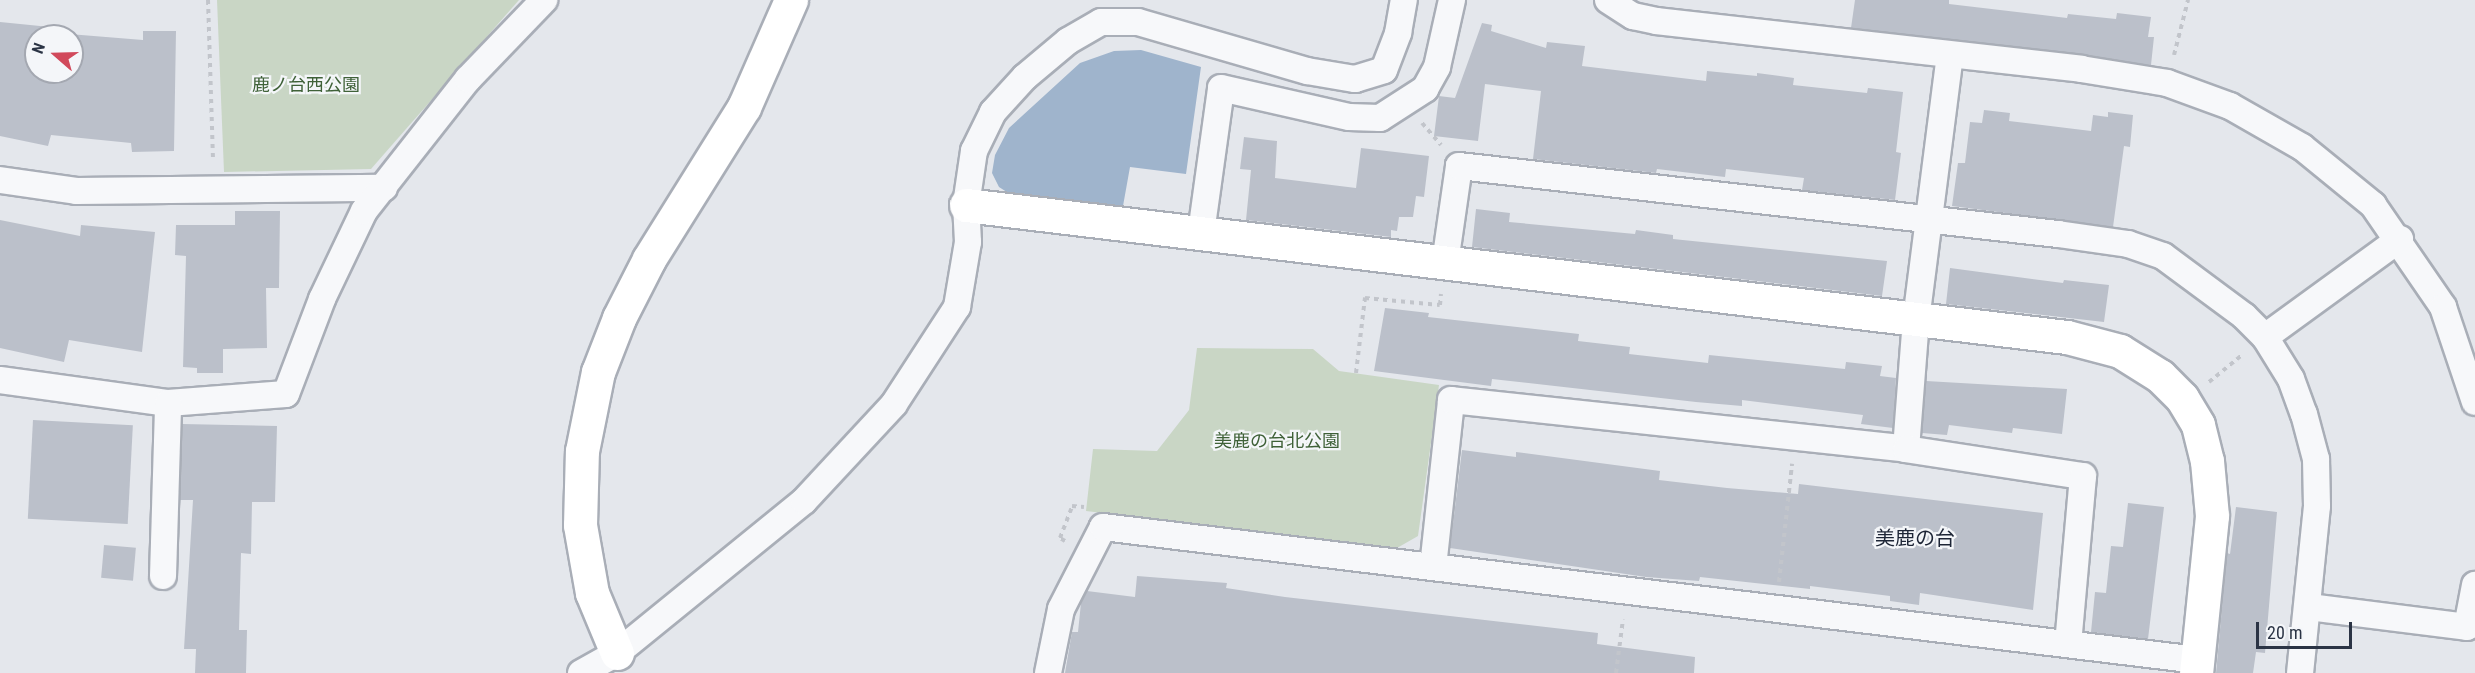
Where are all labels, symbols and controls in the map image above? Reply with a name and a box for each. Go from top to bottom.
north arrow [24,24,84,84]
text: N [28,41,49,56]
park label: 鹿ノ台西公園 [252,74,360,96]
park label: 美鹿の台北公園 [1214,430,1340,452]
district label: 美鹿の台 [1875,526,1955,550]
scale bar [2259,610,2355,648]
text: 20 m [2267,622,2302,643]

